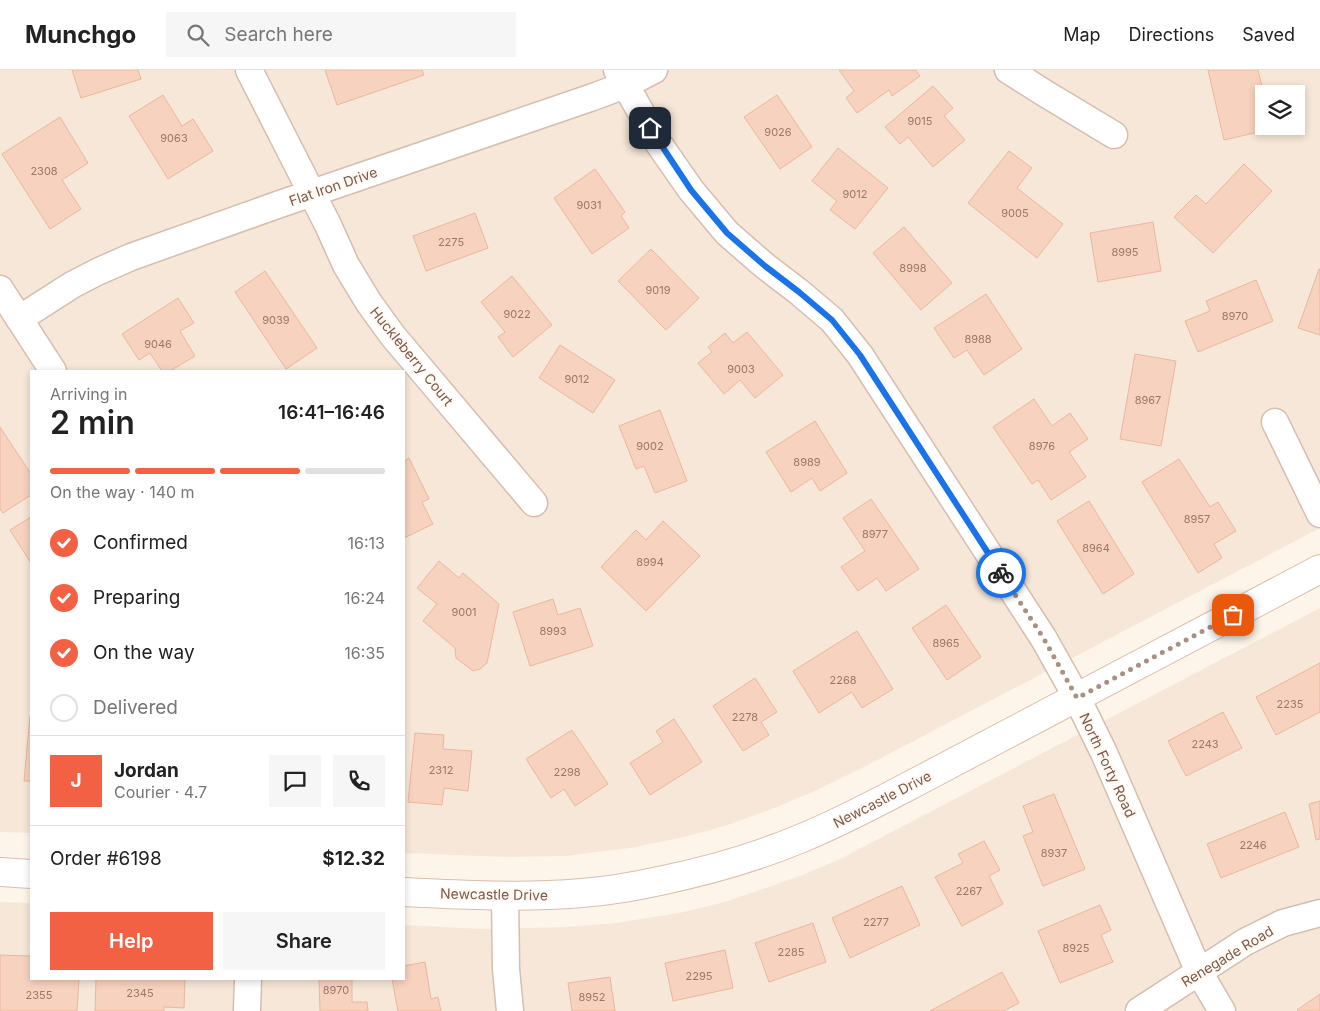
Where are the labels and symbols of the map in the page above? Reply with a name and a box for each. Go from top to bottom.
pin [629,107,671,149]
house number: 9015 [908,114,933,128]
house number: 9026 [764,125,792,139]
house number: 9063 [160,131,188,145]
street label: Flat Iron Drive [287,163,379,209]
house number: 2308 [30,164,58,178]
house number: 9012 [843,187,867,201]
house number: 9031 [576,198,602,212]
house number: 9005 [1001,206,1029,220]
house number: 2275 [438,235,464,249]
house number: 8995 [1111,245,1139,259]
house number: 8998 [899,261,927,275]
house number: 9019 [645,283,671,297]
street label: Huckleberry Court [367,303,457,409]
house number: 9022 [503,307,531,321]
house number: 8970 [1222,309,1248,323]
house number: 9039 [262,313,290,327]
house number: 8988 [964,332,992,346]
house number: 9046 [144,337,172,351]
house number: 9003 [727,362,755,376]
house number: 9012 [565,372,589,386]
house number: 8967 [1135,393,1161,407]
house number: 9002 [636,439,664,453]
house number: 8976 [1029,439,1055,453]
house number: 8989 [793,455,821,469]
house number: 8957 [1184,512,1210,526]
house number: 8977 [862,527,888,541]
house number: 8964 [1082,541,1110,555]
courier [976,548,1026,598]
house number: 8994 [636,555,664,569]
pin [1212,594,1254,636]
house number: 9001 [451,605,477,619]
house number: 8993 [539,624,567,638]
house number: 8965 [932,636,960,650]
house number: 2268 [829,673,857,687]
house number: 2235 [1277,697,1304,711]
house number: 2278 [732,710,758,724]
street label: North Forty Road [1076,710,1140,820]
house number: 2243 [1191,737,1219,751]
house number: 2312 [429,763,453,777]
house number: 2298 [553,765,581,779]
street label: Newcastle Drive [830,767,934,831]
house number: 2246 [1239,838,1267,852]
house number: 8937 [1041,846,1067,860]
house number: 2267 [956,884,982,898]
street label: Newcastle Drive [440,885,548,903]
house number: 2277 [863,915,889,929]
street label: Renegade Road [1178,922,1276,990]
house number: 8925 [1062,941,1090,955]
house number: 2285 [778,945,805,959]
house number: 2295 [686,969,713,983]
house number: 8970 [323,983,349,997]
house number: 2345 [126,986,154,1000]
house number: 2355 [26,988,53,1002]
house number: 8952 [578,990,606,1004]

